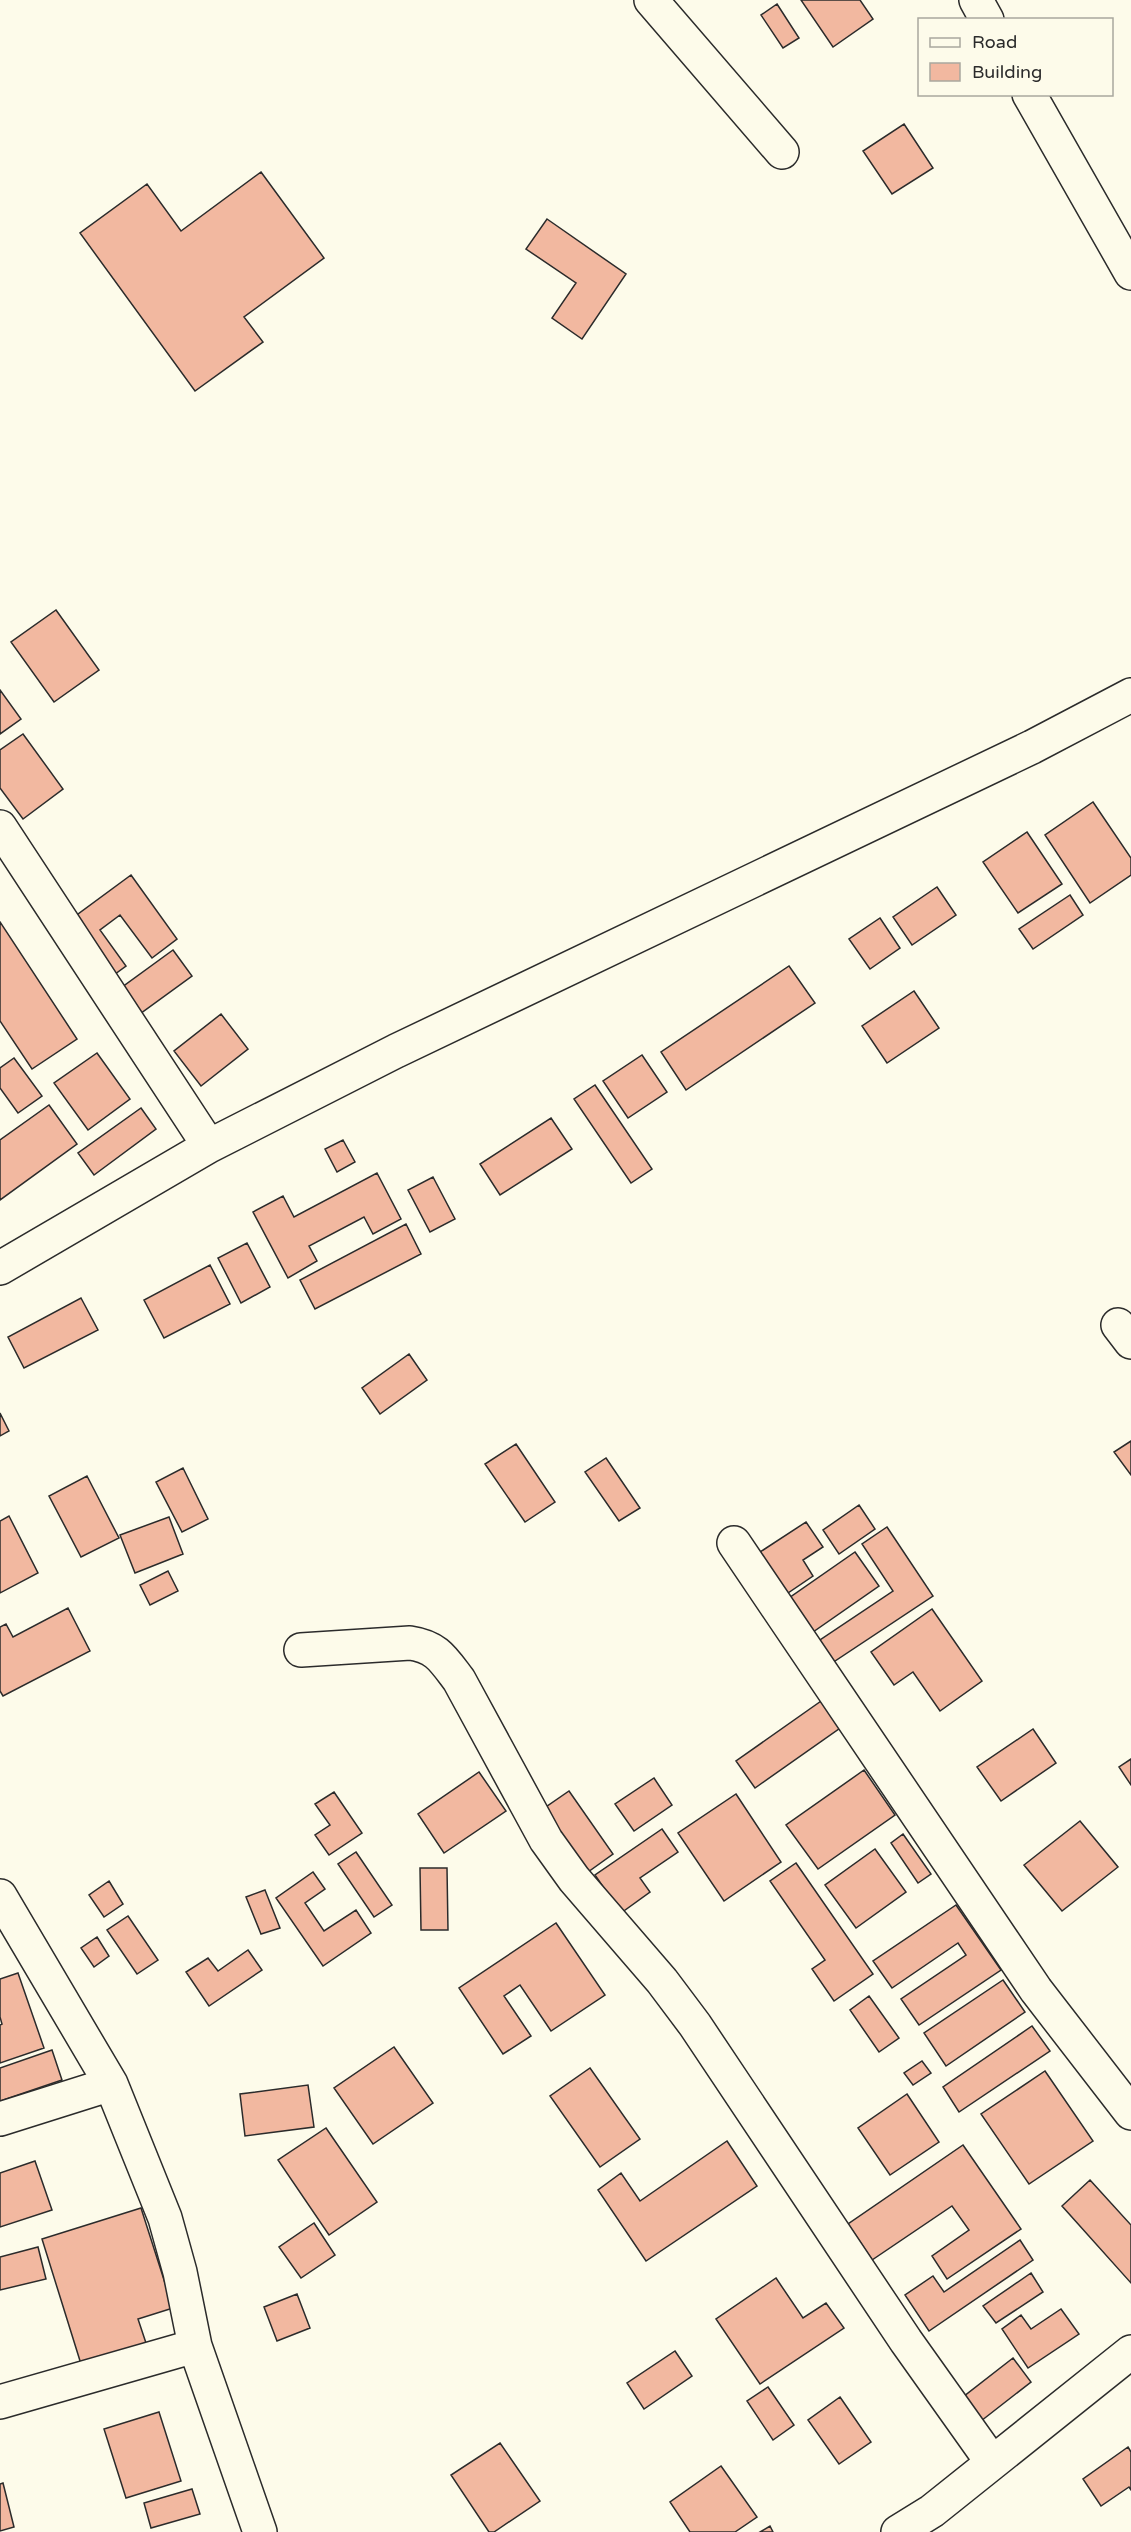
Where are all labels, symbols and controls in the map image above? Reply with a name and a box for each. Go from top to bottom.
legend [918,18,1113,96]
text: Road [972,31,1017,53]
text: Building [972,61,1042,83]

